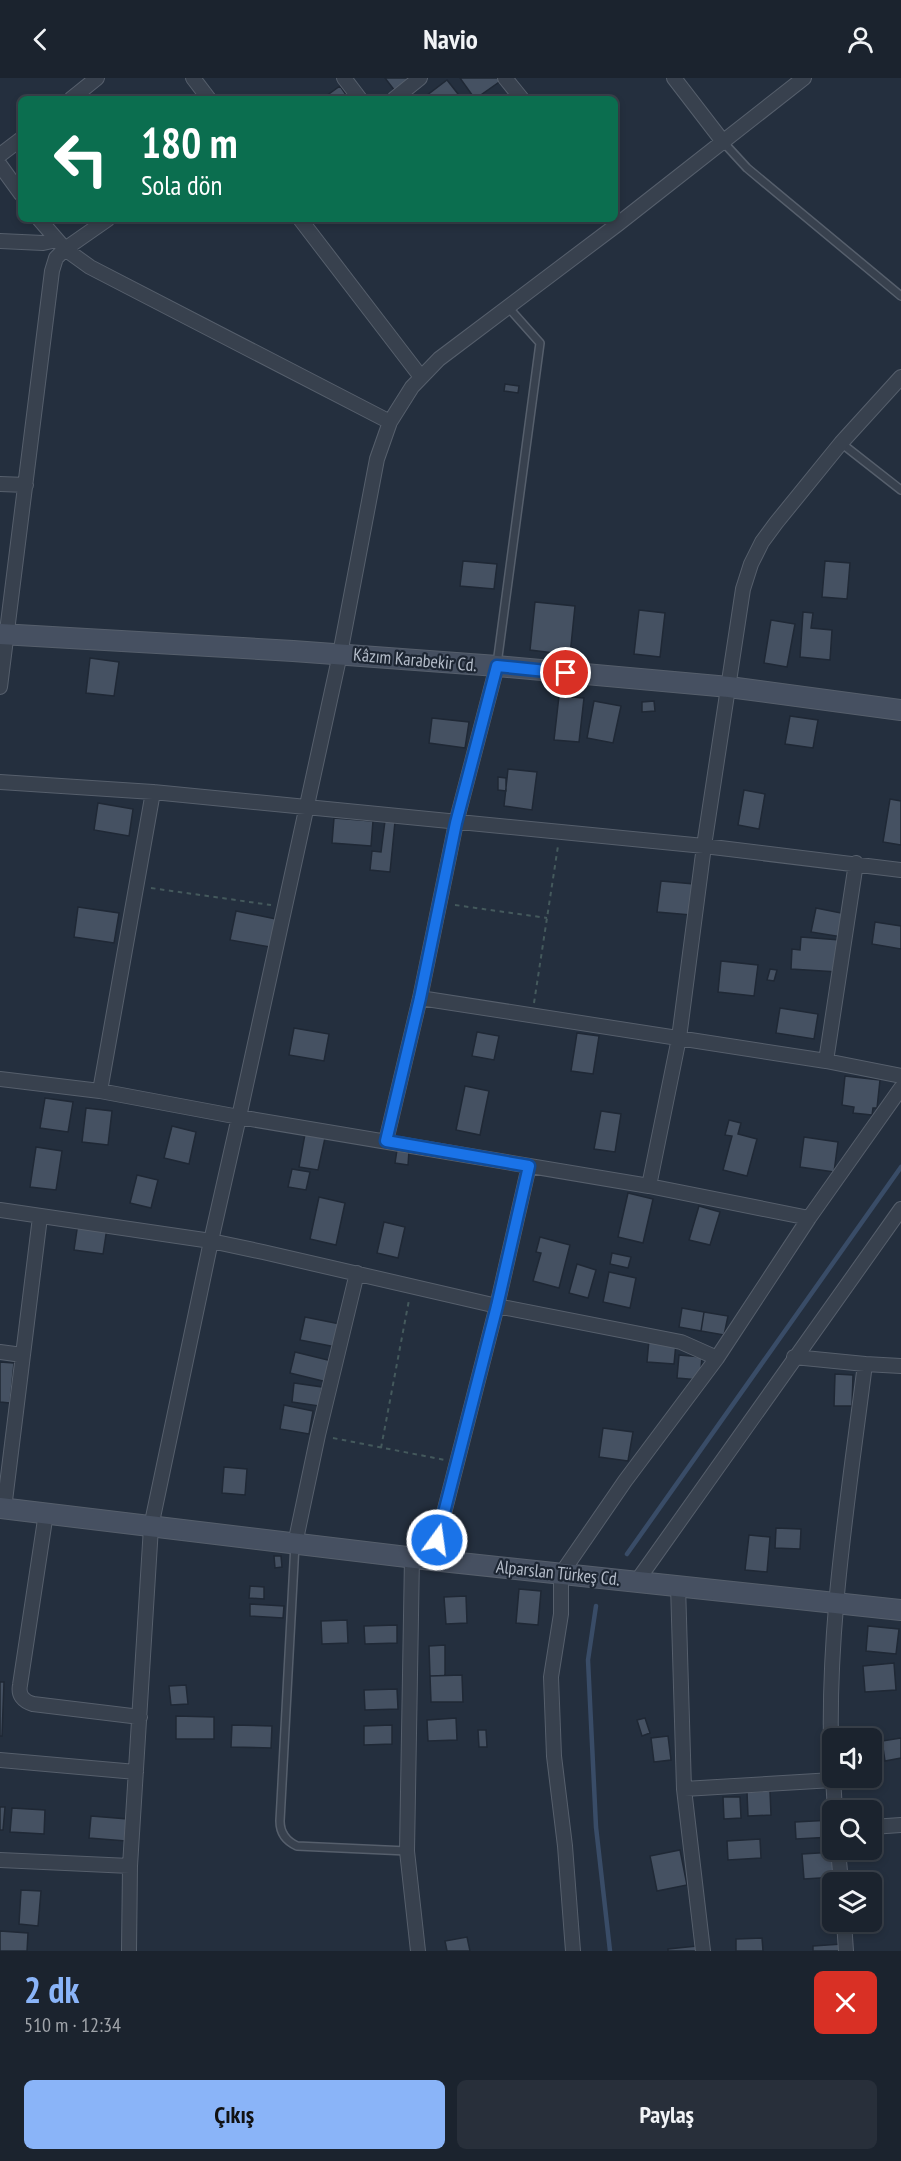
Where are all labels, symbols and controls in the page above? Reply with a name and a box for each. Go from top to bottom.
text: Navio [423,22,478,56]
icon: back [24,23,57,56]
icon: person [844,23,877,56]
text: 180 m [141,115,238,170]
icon: left [42,120,120,198]
text: Sola dön [141,168,222,202]
street label: Kâzım Karabekir Cd. [352,643,478,676]
pin [540,647,591,698]
icon: arrive [549,656,582,689]
position arrow [405,1508,469,1572]
street label: Alparslan Türkeş Cd. [495,1555,621,1590]
map controls [822,1728,882,1932]
button: sound [822,1728,882,1788]
button: search [822,1800,882,1860]
button: layers [822,1872,882,1932]
text: 2 dk [24,1966,79,2013]
button: close [814,1971,877,2034]
text: 510 m · 12:34 [24,2012,121,2038]
button: Çıkış [24,2080,445,2149]
button: Paylaş [457,2080,877,2149]

